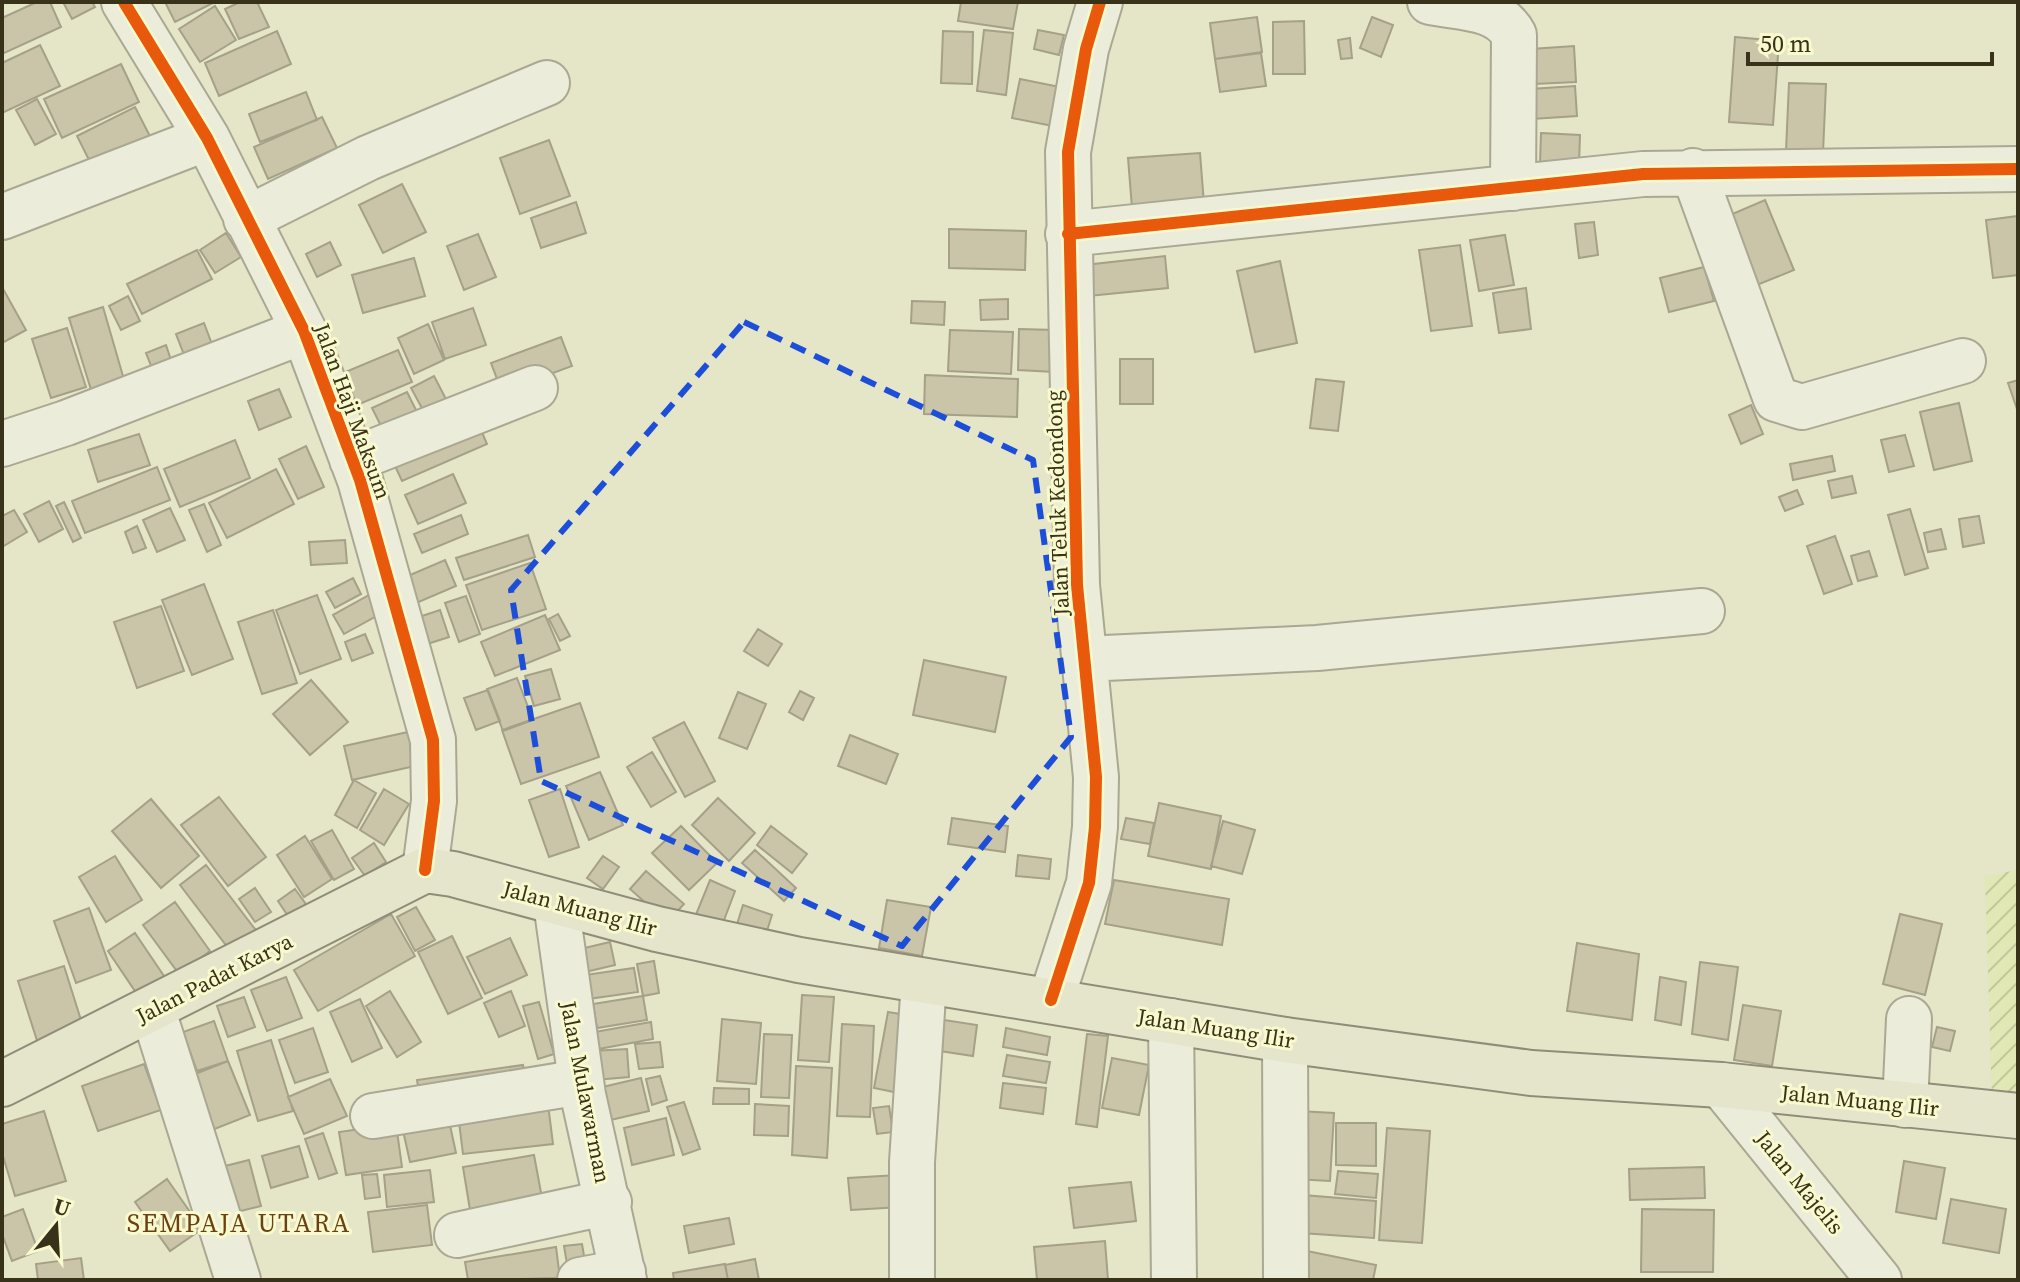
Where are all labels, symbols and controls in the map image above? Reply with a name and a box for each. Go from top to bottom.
scale bar [1748,16,1992,66]
text: 50 m [1760,27,1811,60]
street label: Jalan Haji Maksum [307,318,399,503]
street label: Jalan Teluk Kedondong [1038,390,1076,617]
street label: Jalan Muang Ilir [499,873,661,943]
street label: Jalan Padat Karya [130,925,298,1031]
street label: Jalan Mulawarman [553,997,618,1186]
street label: Jalan Muang Ilir [1134,1001,1297,1055]
street label: Jalan Muang Ilir [1779,1077,1941,1123]
street label: Jalan Majelis [1748,1123,1851,1240]
north arrow [16,1186,96,1266]
text: U [50,1190,74,1224]
district label: SEMPAJA UTARA [127,1205,351,1241]

